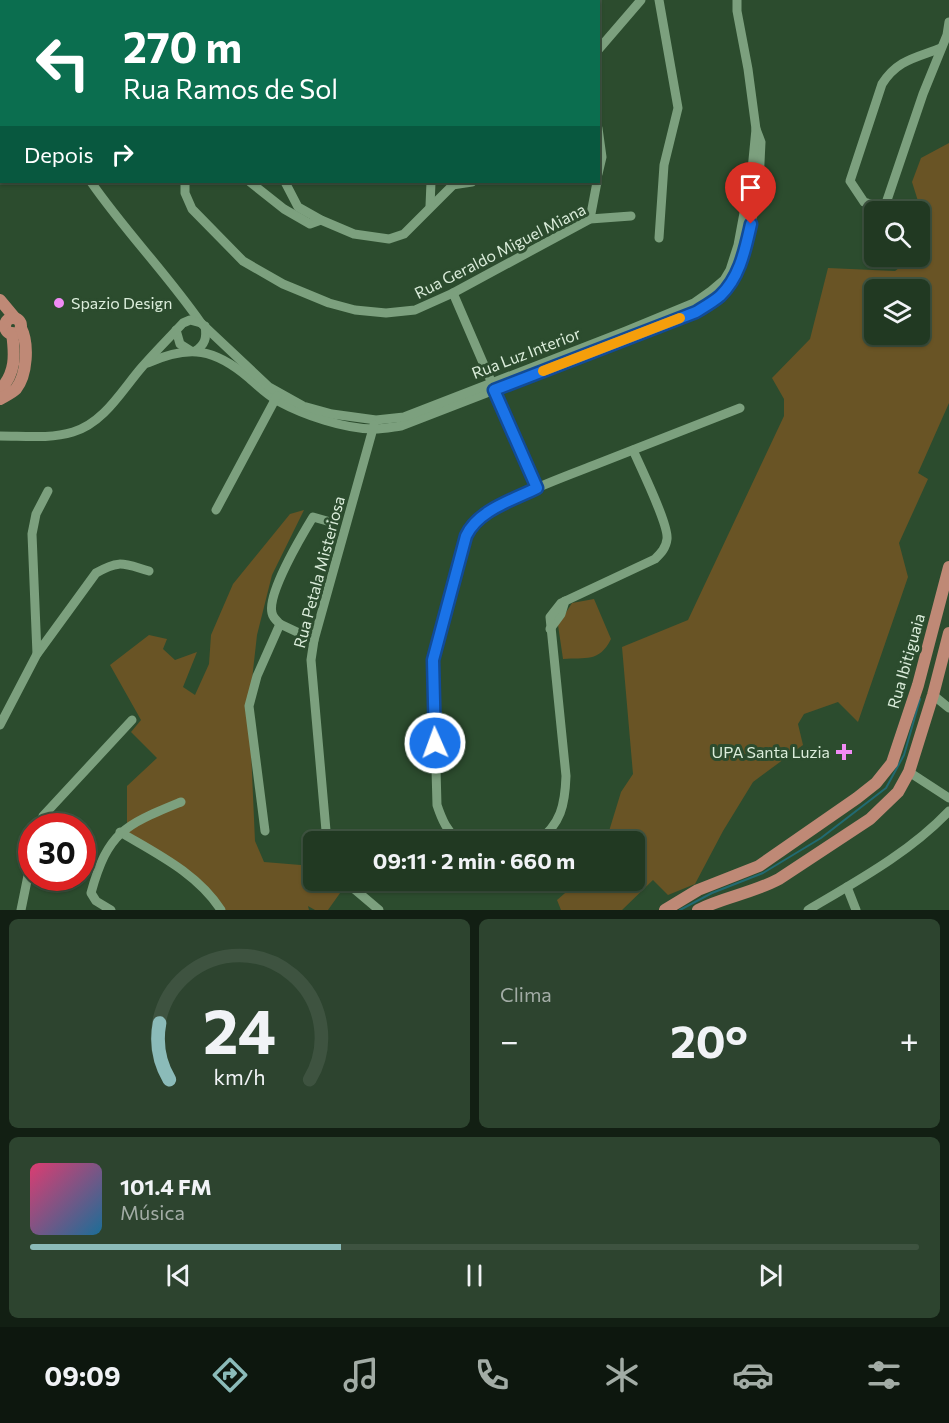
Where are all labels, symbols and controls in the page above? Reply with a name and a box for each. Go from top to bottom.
text: 270 m [123,20,242,72]
icon: left [24,24,102,102]
text: Rua Ramos de Sol [123,72,338,105]
icon: right [106,138,139,171]
text: Depois [24,141,94,168]
pin [725,162,776,224]
icon: arrive [734,171,767,204]
street label: Rua Geraldo Miguel Miana [411,199,589,302]
map controls [864,201,930,345]
button: search [864,201,930,267]
button: layers [864,279,930,345]
place label: Spazio Design [71,293,172,312]
marker: Spazio Design [52,296,66,310]
street label: Rua Luz Interior [469,323,584,382]
street label: Rua Petala Misteriosa [289,494,348,650]
street label: Rua Ibitiguaia [883,611,928,711]
position arrow [403,711,467,775]
place label: UPA Santa Luzia [712,742,830,761]
marker: UPA Santa Luzia [835,743,853,761]
speed limit sign: 30 [18,813,96,891]
text: 09:11 · 2 min · 660 m [373,847,575,874]
text: Clima [500,982,552,1006]
text: 24 [203,991,276,1067]
text: 20° [670,1012,748,1067]
text: − [500,1019,519,1060]
text: + [900,1019,919,1060]
text: km/h [213,1064,266,1090]
text: 101.4 FM [120,1173,212,1200]
text: Música [120,1200,185,1224]
icon: previous [162,1259,195,1292]
icon: pause [458,1259,491,1292]
icon: next [754,1259,787,1292]
icon: directions [209,1354,251,1396]
icon: music [340,1354,382,1396]
icon: phone [471,1354,513,1396]
icon: climate [601,1354,643,1396]
icon: car [732,1354,774,1396]
icon: filters [863,1354,905,1396]
text: 09:09 [44,1359,121,1392]

